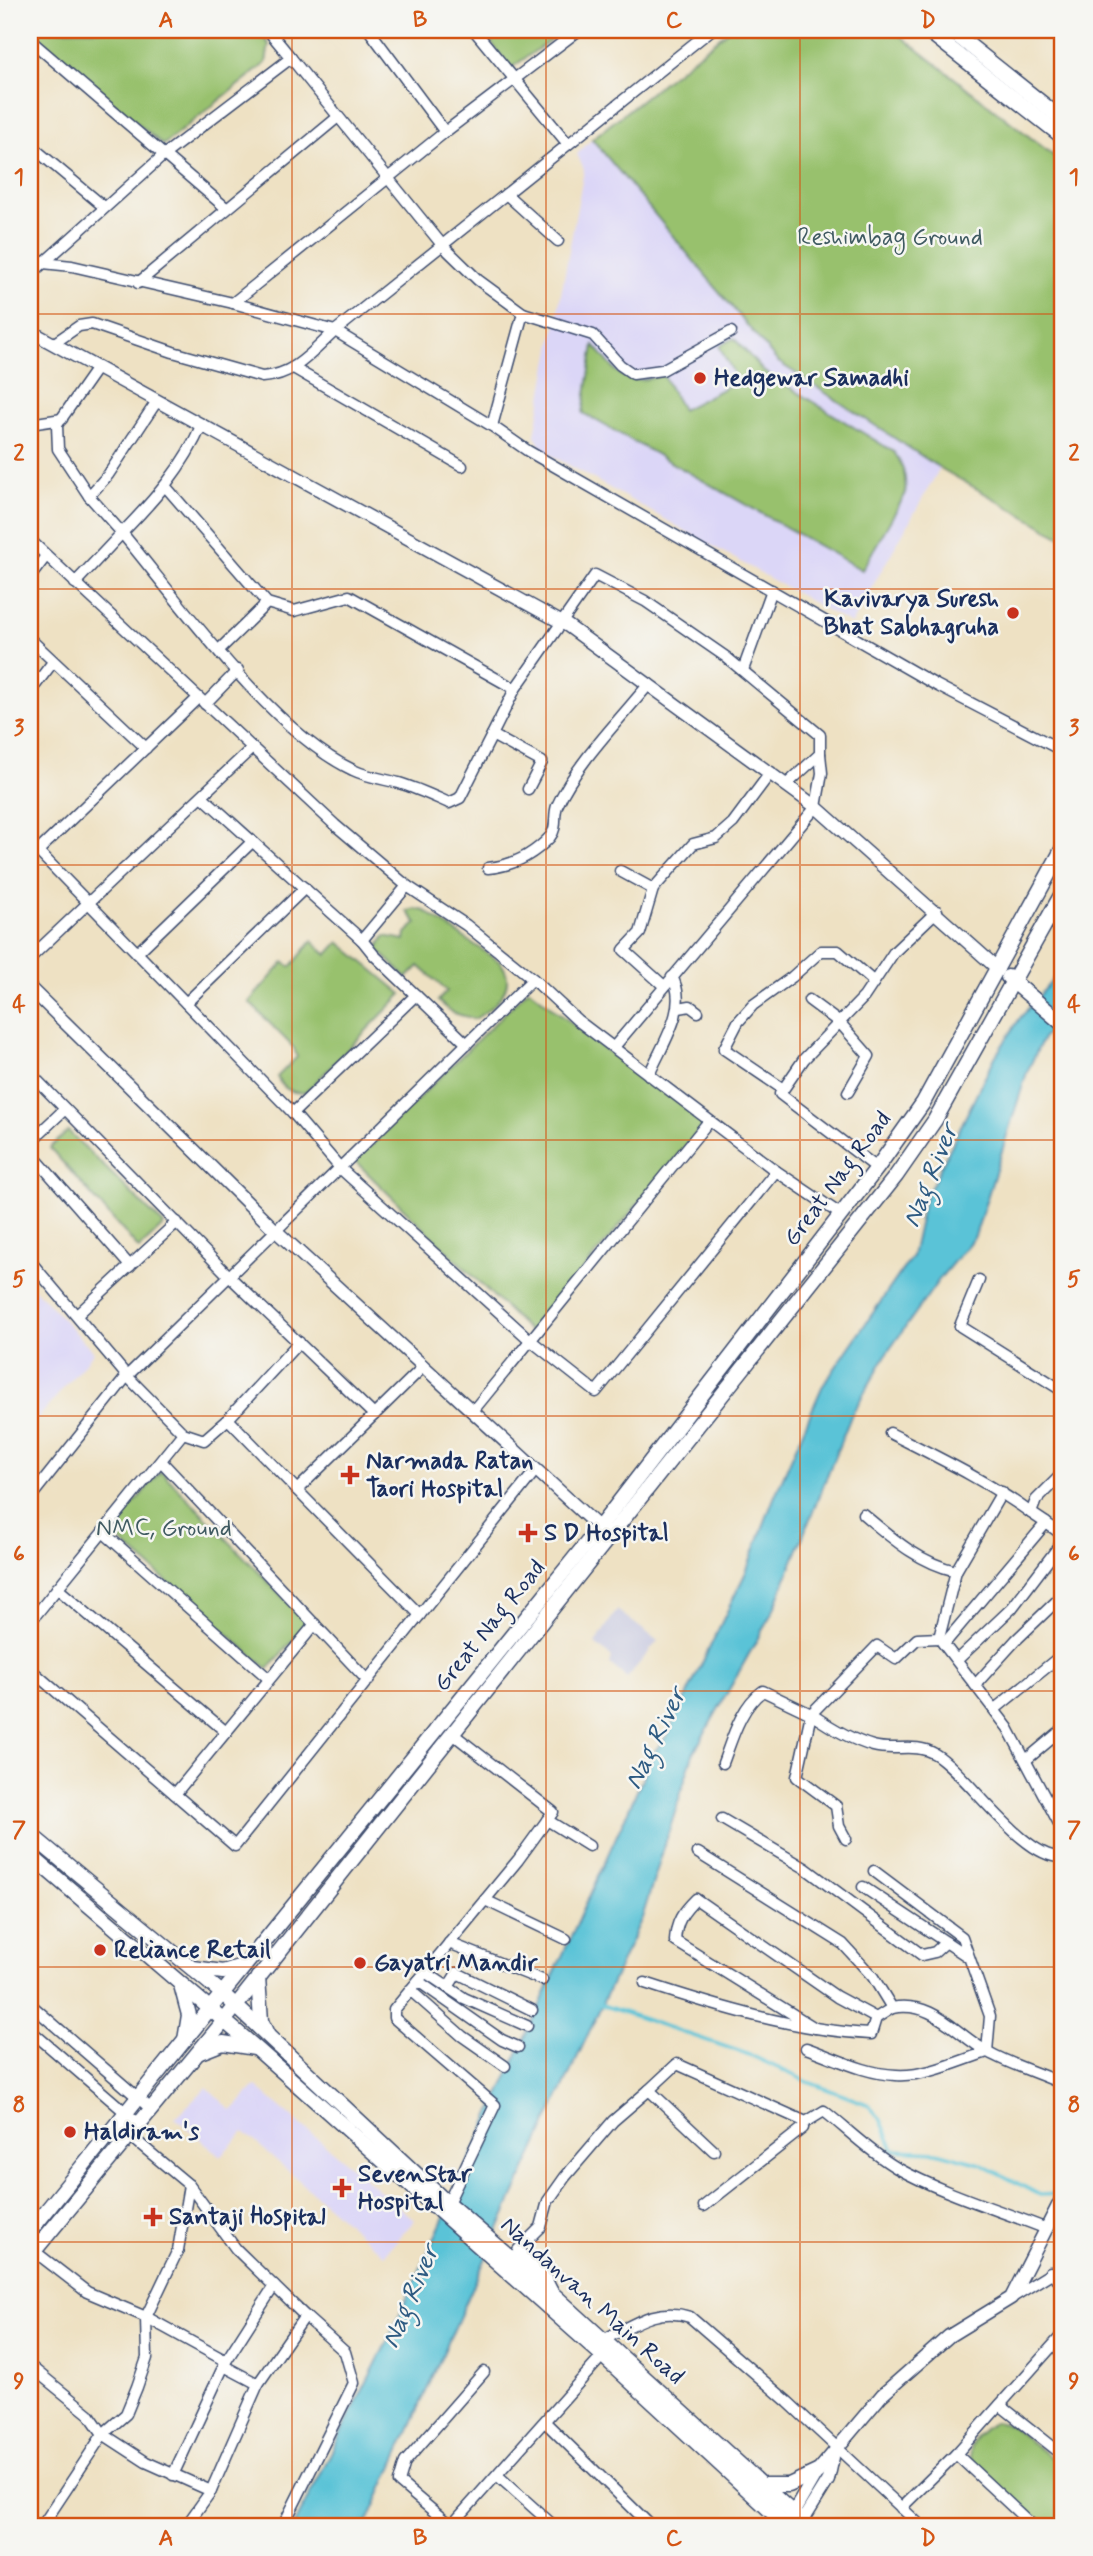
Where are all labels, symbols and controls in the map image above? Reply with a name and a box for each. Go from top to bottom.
text: A [158,6,174,36]
text: B [413,6,428,36]
text: C [666,6,683,36]
text: D [920,6,936,36]
text: 1 [14,163,24,193]
text: 1 [1069,163,1079,193]
park label: Reshimbag Ground [797,222,983,255]
place label: Hedgewar Samadhi [714,363,909,397]
marker: Hedgewar Samadhi [692,370,708,386]
text: 2 [13,439,25,469]
text: 2 [1068,439,1080,469]
place label: Kavivarya Suresh Bhat Sabhagruha [823,584,999,644]
marker: Kavivarya Suresh Bhat Sabhagruha [1005,605,1021,621]
text: 3 [14,714,25,744]
text: 3 [1069,714,1080,744]
text: 4 [12,990,26,1020]
text: 4 [1067,990,1081,1020]
street label: Great Nag Road [777,1105,901,1255]
water label: Nag River [895,1116,971,1234]
text: 5 [12,1265,26,1295]
text: 5 [1067,1265,1081,1295]
place label: Narmada Ratan Taori Hospital [366,1446,533,1505]
marker: Narmada Ratan Taori Hospital [340,1465,360,1485]
park label: NMC, Ground [96,1513,232,1544]
place label: S D Hospital [544,1518,669,1549]
marker: S D Hospital [518,1523,538,1543]
text: 6 [13,1540,25,1570]
text: 6 [1068,1540,1080,1570]
street label: Great Nag Road [427,1553,555,1700]
water label: Nag River [617,1680,699,1796]
text: 7 [12,1816,26,1846]
text: 7 [1067,1816,1081,1846]
place label: Reliance Retail [114,1935,271,1966]
marker: Reliance Retail [92,1942,108,1958]
place label: Gayatri Mandir [374,1948,539,1979]
marker: Gayatri Mandir [352,1955,368,1971]
text: 8 [13,2091,25,2121]
text: 8 [1068,2091,1080,2121]
place label: Haldiram's [84,2117,199,2148]
marker: Haldiram's [62,2124,78,2140]
place label: SevenStar Hospital [358,2159,473,2218]
marker: SevenStar Hospital [332,2178,352,2198]
place label: Santaji Hospital [169,2202,326,2233]
marker: Santaji Hospital [143,2207,163,2227]
street label: Nandanvan Main Road [493,2210,691,2392]
water label: Nag River [374,2238,452,2355]
text: 9 [13,2367,25,2397]
text: 9 [1068,2367,1080,2397]
text: A [158,2524,174,2554]
text: B [413,2524,428,2554]
text: C [666,2524,683,2554]
text: D [920,2524,936,2554]

